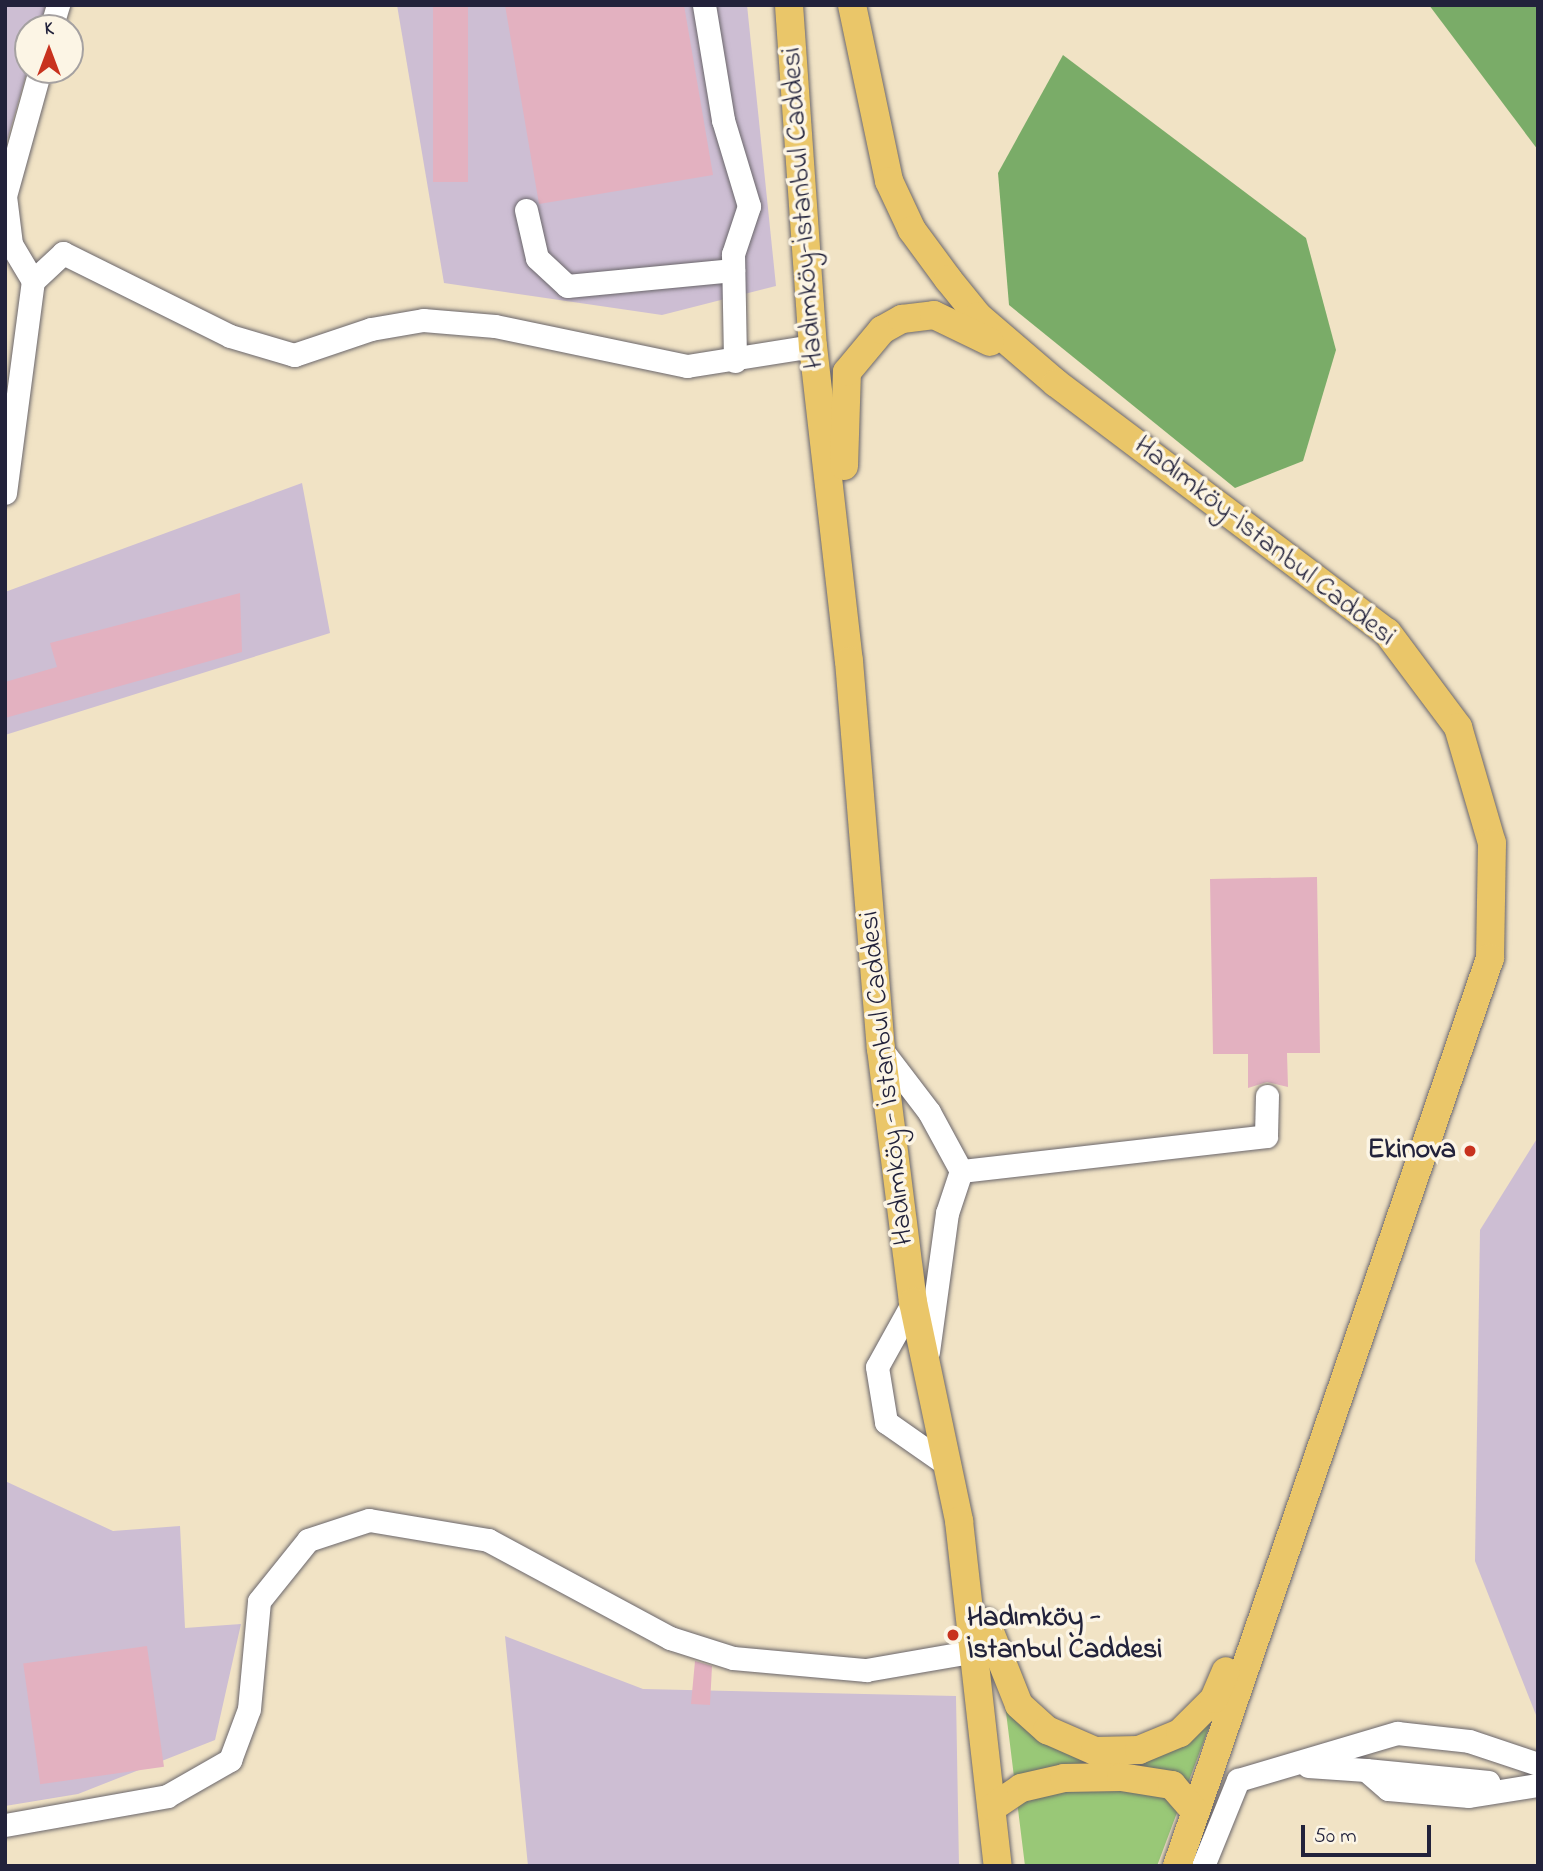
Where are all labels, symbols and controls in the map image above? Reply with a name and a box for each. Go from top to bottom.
north arrow [14,14,84,84]
text: K [44,16,54,43]
street label: Hadımköy-İstanbul Caddesi [776,46,832,370]
street label: Hadımköy-İstanbul Caddesi [1127,430,1401,654]
street label: Hadımköy - İstanbul Caddesi [854,909,922,1247]
place label: Ekinova [1367,1134,1456,1168]
marker: Ekinova [1462,1143,1478,1159]
place label: Hadımköy - İstanbul Caddesi [967,1602,1162,1668]
marker: Hadımköy - İstanbul Caddesi [945,1627,961,1643]
scale bar [1305,1812,1434,1856]
text: 50 m [1314,1822,1357,1852]

